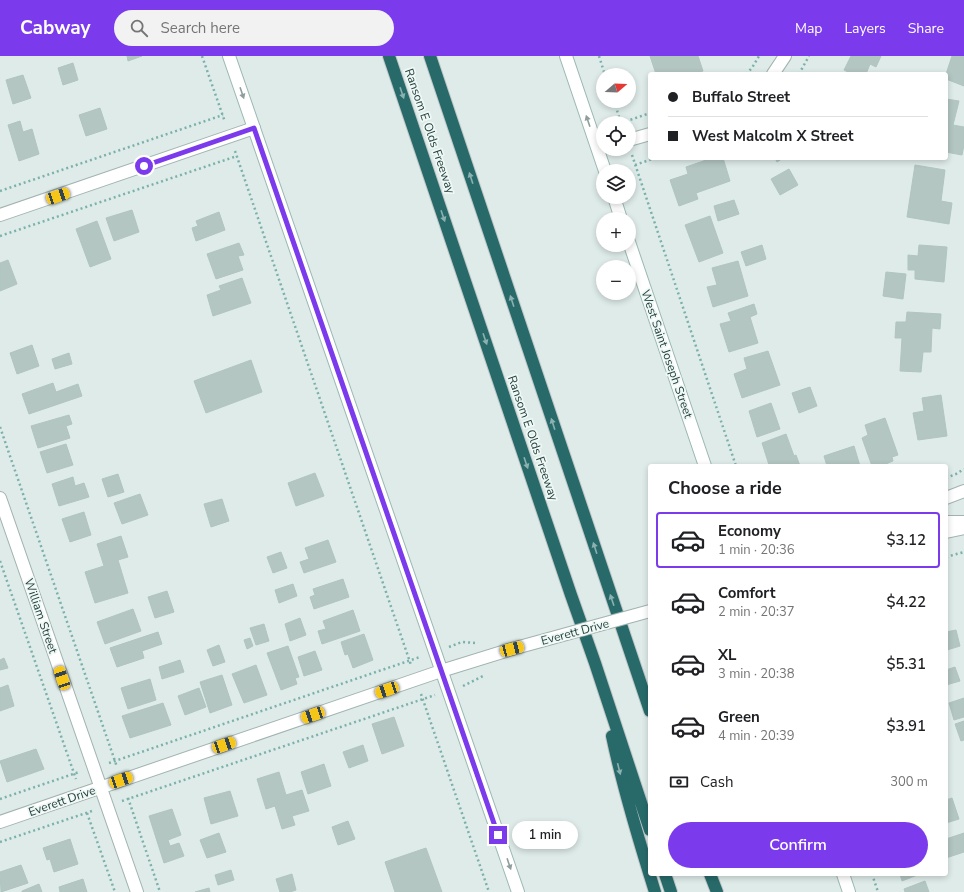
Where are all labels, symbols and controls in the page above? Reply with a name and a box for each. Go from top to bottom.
search box [114,10,394,46]
text: Cabway [20,15,90,41]
icon: search [128,17,150,39]
text: Search here [160,18,240,38]
text: Map [795,19,822,38]
text: Layers [844,19,886,38]
text: Share [908,19,944,38]
street label: Ransom E Olds Freeway [401,66,459,197]
north arrow [596,68,636,108]
map controls [596,68,636,300]
one-way arrow [239,87,245,99]
one-way arrow [399,87,405,99]
text: Buffalo Street [692,87,790,107]
one-way arrow [585,114,591,126]
button: locate [596,116,636,156]
text: West Malcolm X Street [692,126,853,146]
route start [135,157,153,175]
button: layers [596,164,636,204]
one-way arrow [468,171,474,183]
car [45,186,71,206]
one-way arrow [441,211,447,223]
button: + [596,212,636,252]
button: − [596,260,636,300]
street label: West Saint Joseph Street [637,288,697,421]
one-way arrow [509,295,515,307]
one-way arrow [482,334,488,346]
street label: Ransom E Olds Freeway [504,373,562,504]
one-way arrow [550,418,556,430]
one-way arrow [523,457,529,469]
text: Choose a ride [668,476,782,500]
text: Economy [718,521,781,541]
icon: car [670,522,706,558]
text: $3.12 [886,530,926,550]
one-way arrow [591,541,597,553]
text: 1 min · 20:36 [718,541,794,559]
street label: William Street [21,576,62,656]
text: Comfort [718,583,775,603]
icon: car [670,584,706,620]
text: $4.22 [886,592,926,612]
one-way arrow [609,594,615,606]
text: 2 min · 20:37 [718,603,794,621]
street label: Everett Drive [539,615,611,649]
car [499,640,525,658]
text: XL [718,645,737,665]
icon: car [670,646,706,682]
text: $5.31 [886,654,926,674]
car [52,665,72,691]
text: 3 min · 20:38 [718,665,794,683]
car [374,680,400,700]
car [300,705,326,725]
text: Green [718,707,760,727]
icon: car [670,708,706,744]
text: $3.91 [886,716,926,736]
text: 4 min · 20:39 [718,727,794,745]
car [211,735,237,755]
one-way arrow [617,763,623,775]
car [108,770,134,790]
icon: cash [668,771,690,793]
text: Cash [700,772,734,792]
text: 300 m [890,773,928,791]
street label: Everett Drive [26,782,98,820]
callout: 1 min [512,821,578,849]
button: Confirm [668,822,928,868]
route end [489,826,507,844]
text: 1 min [528,826,562,844]
one-way arrow [506,858,512,870]

